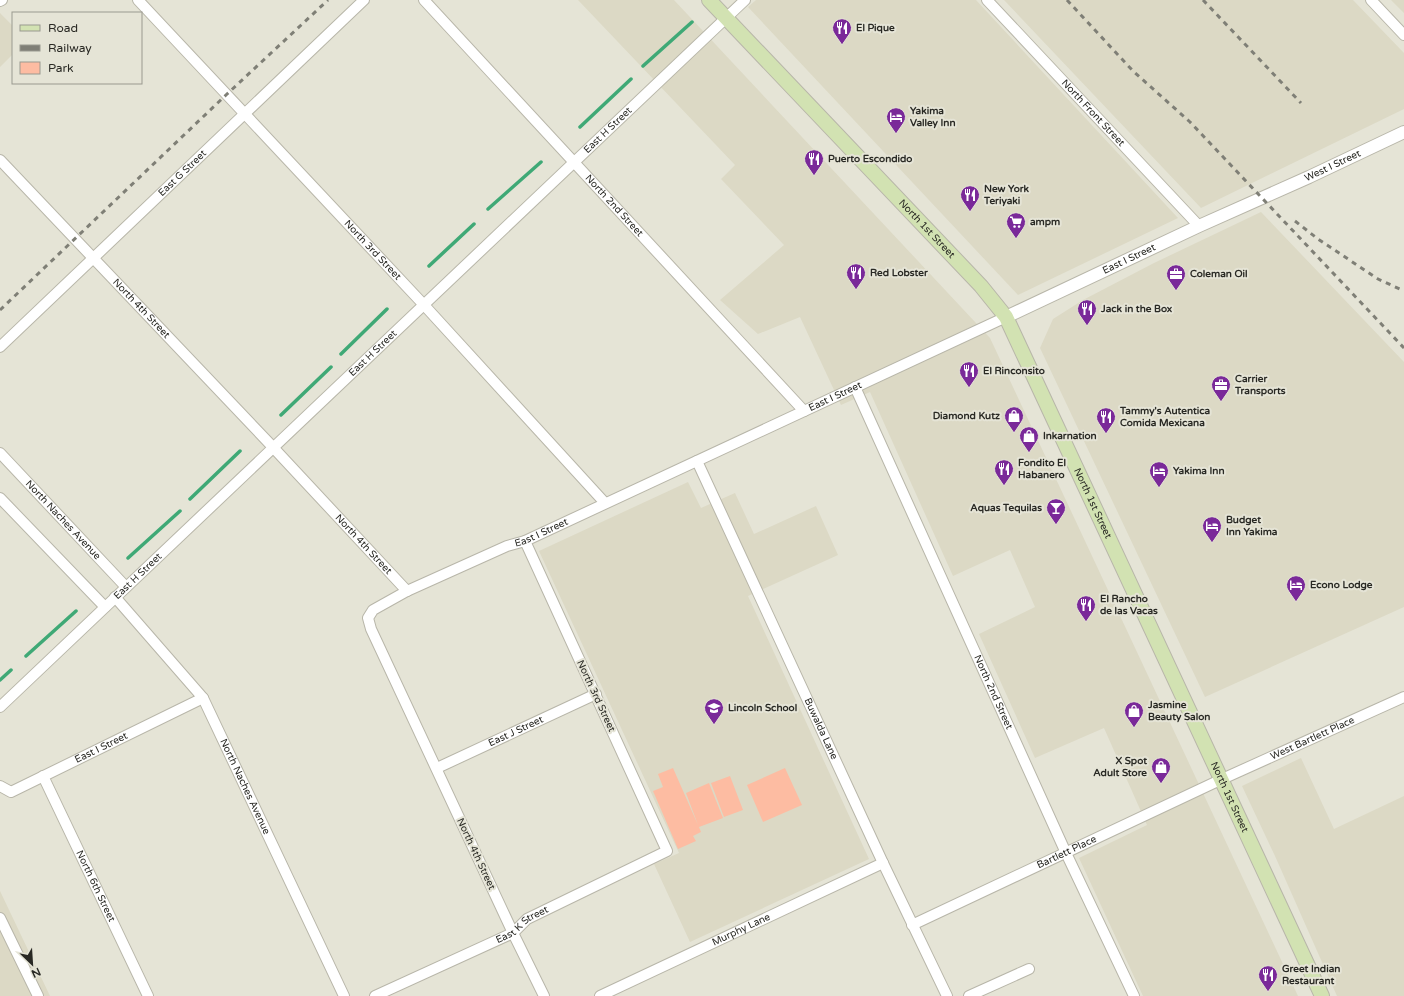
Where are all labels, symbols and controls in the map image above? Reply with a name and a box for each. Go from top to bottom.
legend [12,12,142,84]
restaurant icon: El Pique [831,17,853,45]
text: Road [48,21,78,35]
place label: El Pique [856,22,895,34]
text: Railway [48,41,92,55]
text: Park [48,61,74,75]
street label: North Front Street [1059,77,1127,149]
street label: East H Street [581,104,635,156]
place label: Yakima Valley Inn [910,105,956,129]
hotel icon: Yakima Valley Inn [885,106,907,134]
street label: East G Street [156,147,209,199]
street label: West I Street [1303,147,1363,184]
restaurant icon: Puerto Escondido [803,148,825,176]
place label: Puerto Escondido [828,153,912,165]
street label: North 2nd Street [582,172,646,239]
place label: New York Teriyaki [983,183,1030,207]
restaurant icon: New York Teriyaki [959,184,981,212]
street label: North 1st Street [896,197,958,261]
supermarket icon: ampm [1005,211,1027,239]
place label: ampm [1030,216,1060,228]
street label: North 3rd Street [342,218,404,283]
street label: East I Street [1101,241,1158,277]
restaurant icon: Red Lobster [845,262,867,290]
office icon: Coleman Oil [1165,263,1187,291]
place label: Red Lobster [870,267,928,279]
place label: Coleman Oil [1190,268,1248,280]
street label: North 4th Street [110,276,173,341]
restaurant icon: Jack in the Box [1076,298,1098,326]
place label: Jack in the Box [1100,303,1173,315]
street label: East H Street [346,327,400,379]
restaurant icon: El Rinconsito [958,360,980,388]
place label: El Rinconsito [983,365,1045,377]
place label: Carrier Transports [1234,373,1286,397]
office icon: Carrier Transports [1210,374,1232,402]
street label: East I Street [807,379,864,414]
shop icon: Diamond Kutz [1003,405,1025,433]
place label: Tammy's Autentica Comida Mexicana [1119,405,1211,429]
restaurant icon: Tammy's Autentica Comida Mexicana [1095,406,1117,434]
place label: Diamond Kutz [933,410,1000,422]
shop icon: Inkarnation [1018,425,1040,453]
place label: Inkarnation [1043,430,1097,442]
place label: Fondito El Habanero [1018,457,1066,481]
restaurant icon: Fondito El Habanero [993,458,1015,486]
hotel icon: Yakima Inn [1148,460,1170,488]
place label: Yakima Inn [1173,465,1224,477]
street label: North 1st Street [1071,466,1114,541]
street label: North Naches Avenue [23,478,103,562]
bar icon: Aquas Tequilas [1045,497,1067,525]
place label: Aquas Tequilas [970,502,1042,514]
street label: North 4th Street [333,512,395,577]
place label: Budget Inn Yakima [1226,514,1278,538]
hotel icon: Budget Inn Yakima [1201,515,1223,543]
street label: East I Street [513,516,570,550]
street label: East H Street [111,550,165,602]
hotel icon: Econo Lodge [1285,574,1307,602]
place label: Econo Lodge [1310,579,1373,591]
place label: El Rancho de las Vacas [1100,593,1158,617]
restaurant icon: El Rancho de las Vacas [1075,594,1097,622]
street label: North 2nd Street [971,653,1015,731]
street label: North 3rd Street [574,658,618,734]
street label: Buwalda Lane [801,696,840,762]
school or university icon: Lincoln School [703,697,725,725]
place label: Jasmine Beauty Salon [1147,699,1210,723]
shop icon: Jasmine Beauty Salon [1123,700,1145,728]
place label: Lincoln School [728,702,797,714]
street label: East J Street [487,713,545,749]
street label: West Bartlett Place [1269,714,1357,762]
street label: East I Street [73,730,130,766]
street label: North Naches Avenue [217,737,273,837]
place label: X Spot Adult Store [1093,755,1147,779]
shop icon: X Spot Adult Store [1150,756,1172,784]
street label: North 1st Street [1208,760,1251,834]
street label: North 4th Street [454,816,498,892]
street label: Bartlett Place [1035,833,1099,871]
street label: North 6th Street [73,848,118,924]
street label: East K Street [494,903,551,946]
street label: Murphy Lane [710,911,773,948]
north arrow [12,944,52,984]
place label: Greet Indian Restaurant [1282,963,1340,987]
restaurant icon: Greet Indian Restaurant [1257,964,1279,992]
text: N [29,965,43,980]

